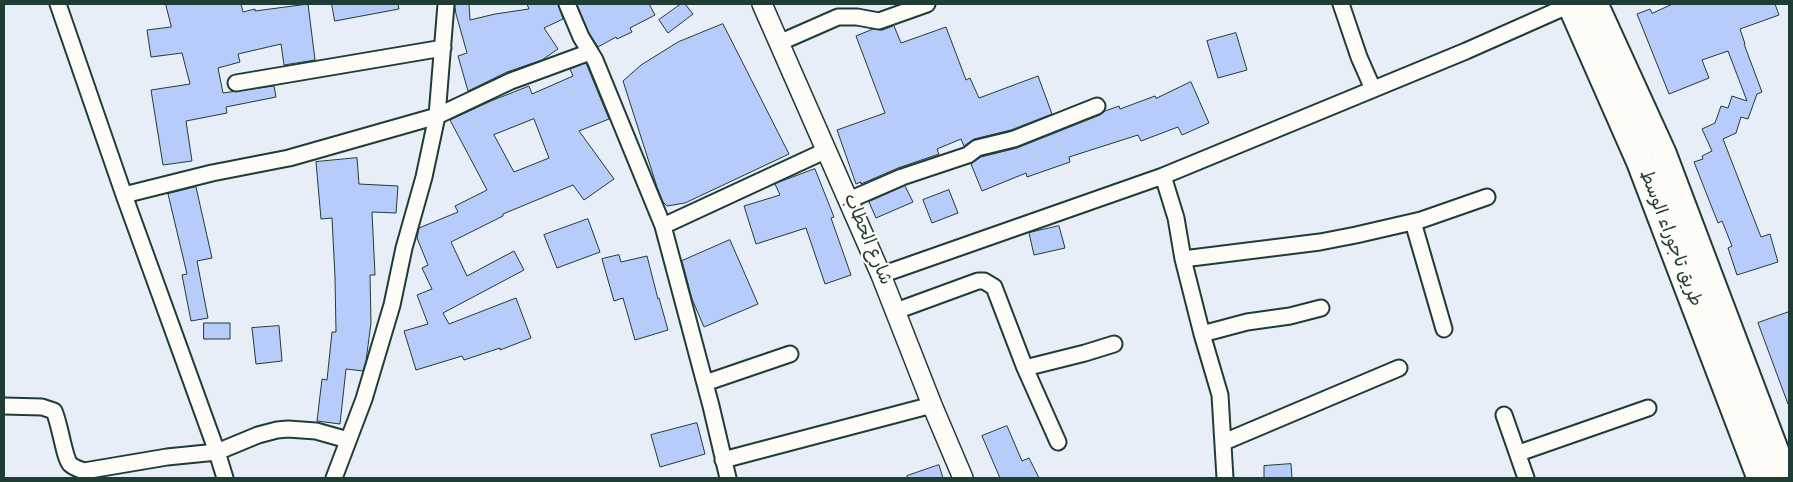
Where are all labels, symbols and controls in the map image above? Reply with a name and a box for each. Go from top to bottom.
street label: طريق تاجوراء الوسط [1633,168,1705,310]
street label: شارع الحطاب [837,191,895,289]

